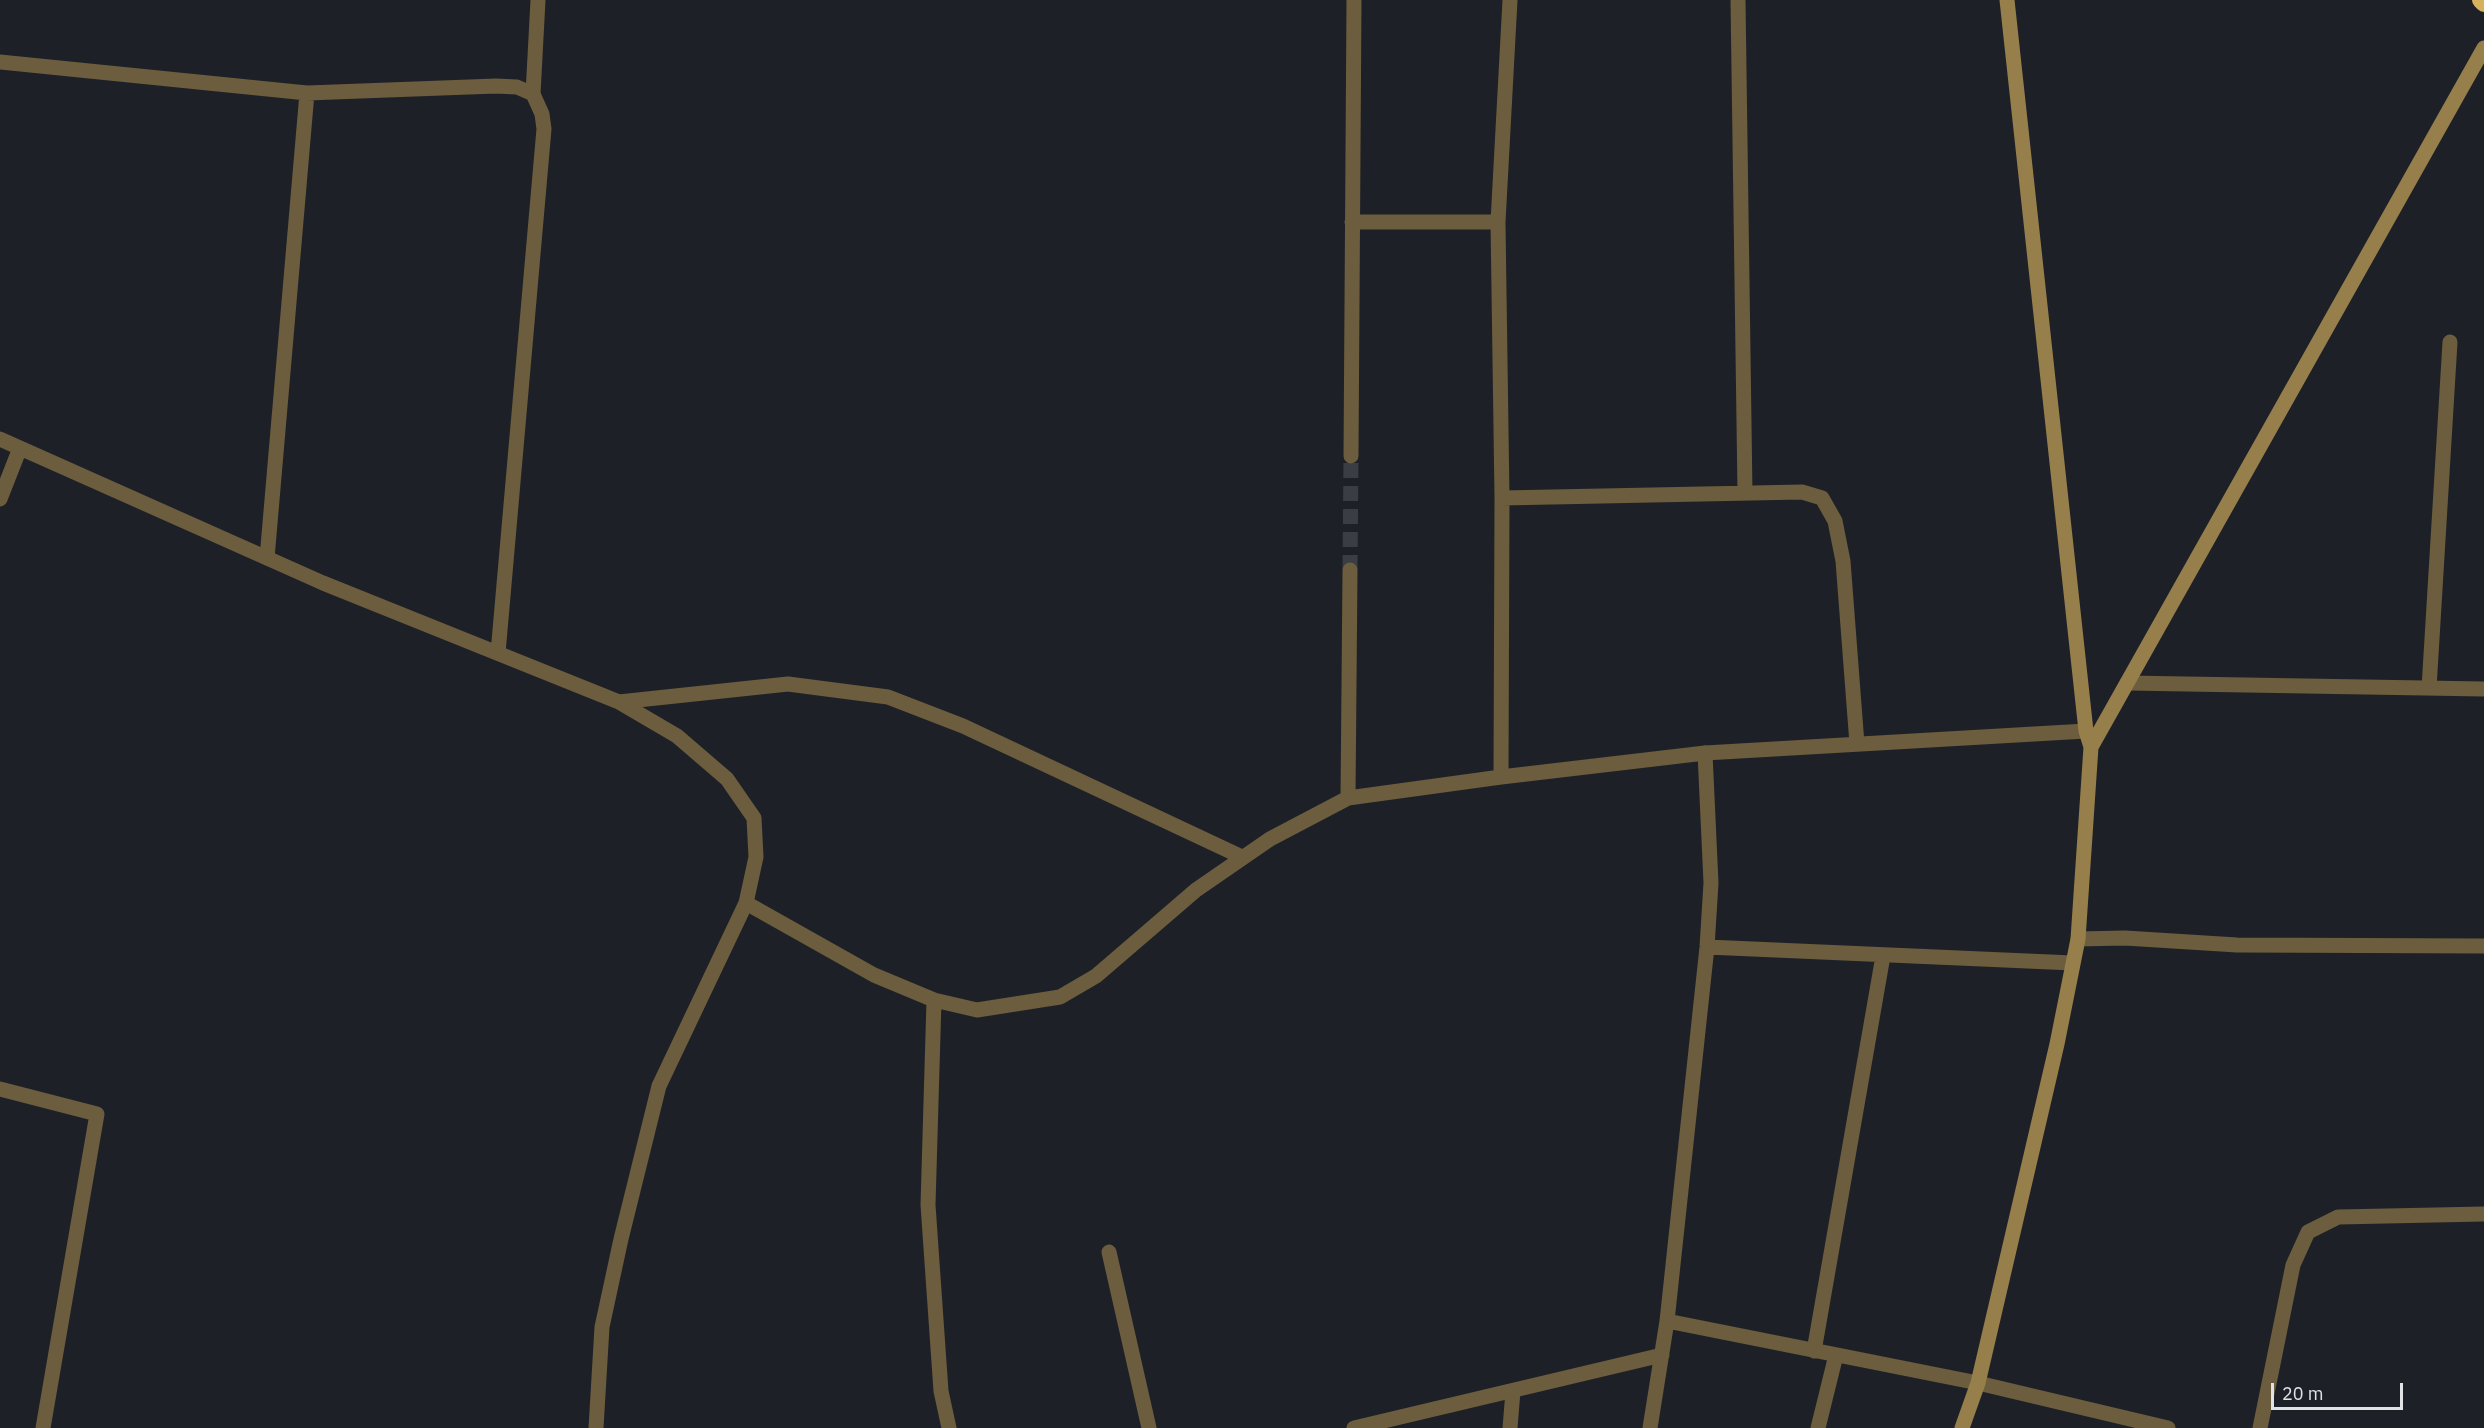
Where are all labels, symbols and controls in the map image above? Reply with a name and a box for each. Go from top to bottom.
scale bar [2274,1371,2406,1409]
text: 20 m [2282,1382,2324,1405]

